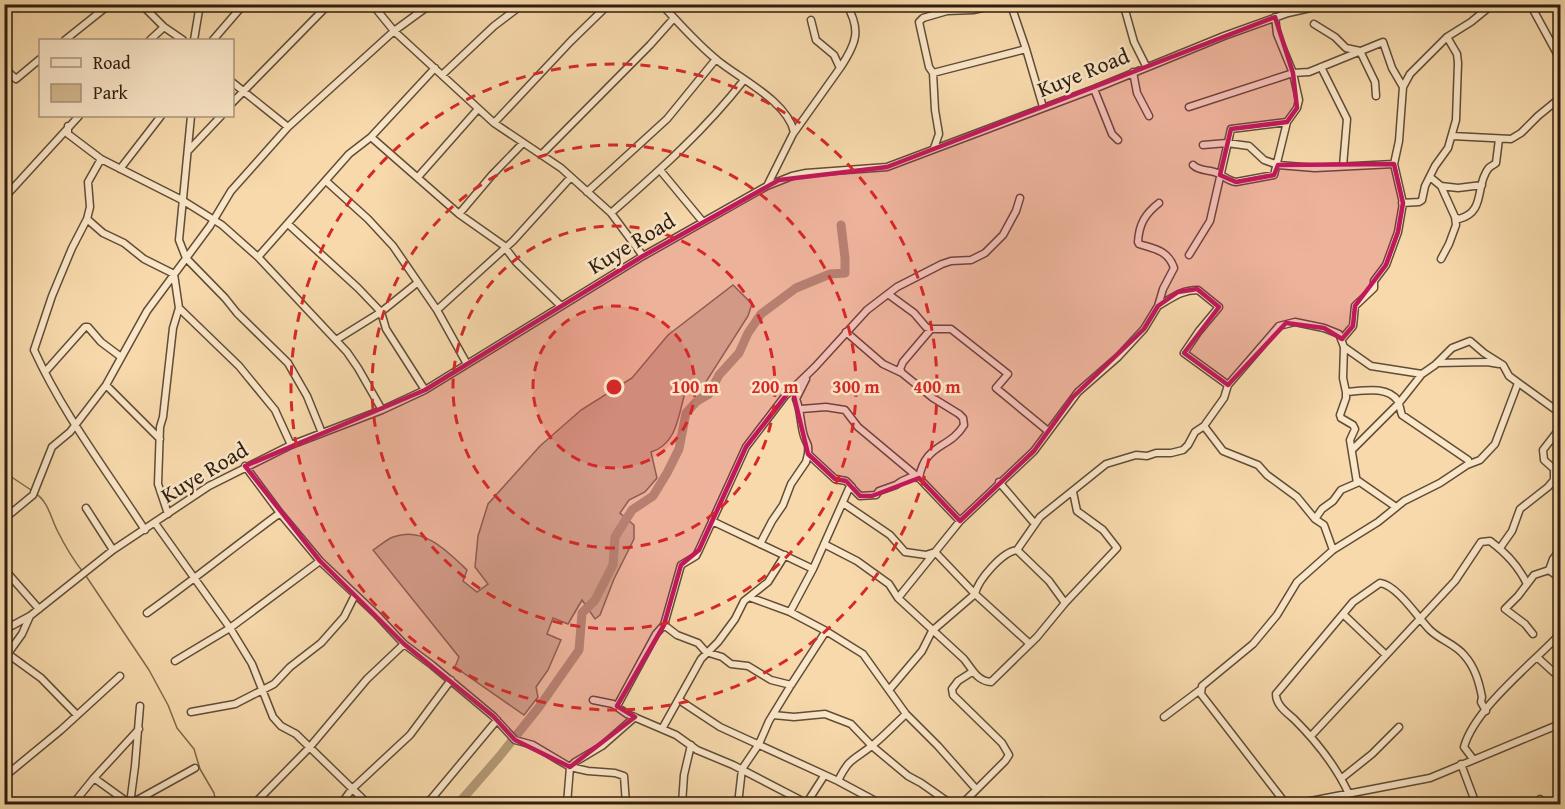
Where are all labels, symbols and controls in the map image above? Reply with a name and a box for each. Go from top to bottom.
legend [39,39,234,117]
street label: Kuye Road [1032,39,1134,105]
text: Road [93,49,131,76]
text: Park [93,79,129,106]
street label: Kuye Road [581,204,681,282]
text: 100 m [671,373,719,400]
text: 200 m [751,373,799,400]
text: 300 m [832,373,880,400]
text: 400 m [913,373,961,400]
centre of rings [604,377,624,397]
street label: Kuye Road [154,433,254,511]

